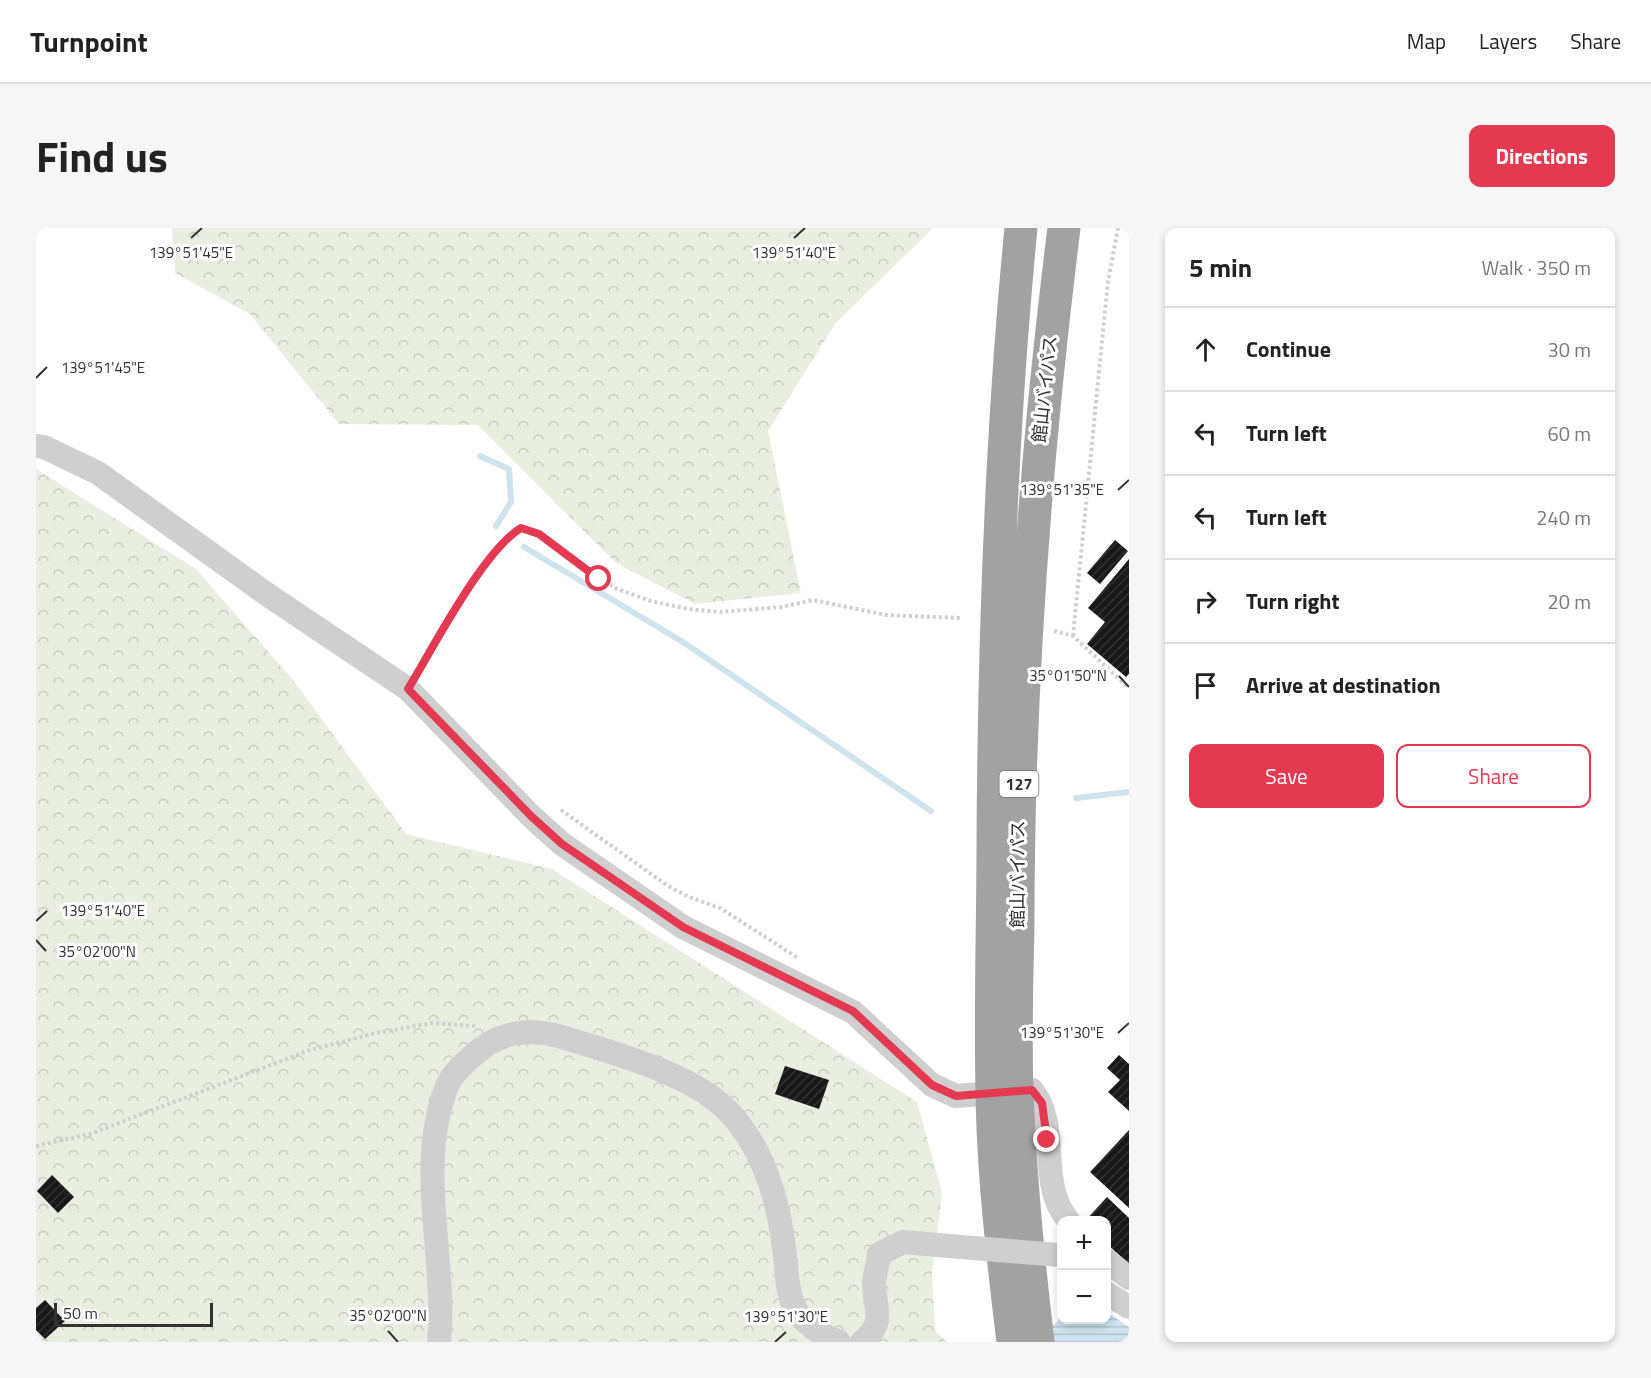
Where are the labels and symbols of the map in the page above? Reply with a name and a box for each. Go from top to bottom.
text: 139°51'45"E [149,241,233,264]
text: 139°51'40"E [752,241,836,264]
street label: 館山バイパス [1025,334,1064,444]
text: 139°51'45"E [61,356,145,379]
text: 139°51'35"E [1020,478,1104,501]
route start [585,565,611,591]
text: 35°01'50"N [1029,664,1107,687]
road number: 127 [1000,771,1038,797]
street label: 館山バイパス [1004,820,1031,928]
text: 139°51'40"E [61,899,145,922]
text: 35°02'00"N [58,940,136,963]
text: 139°51'30"E [1020,1021,1104,1044]
route end [1033,1126,1059,1152]
scale bar [54,1300,213,1328]
text: 35°02'00"N [349,1304,427,1327]
text: 139°51'30"E [744,1305,828,1328]

